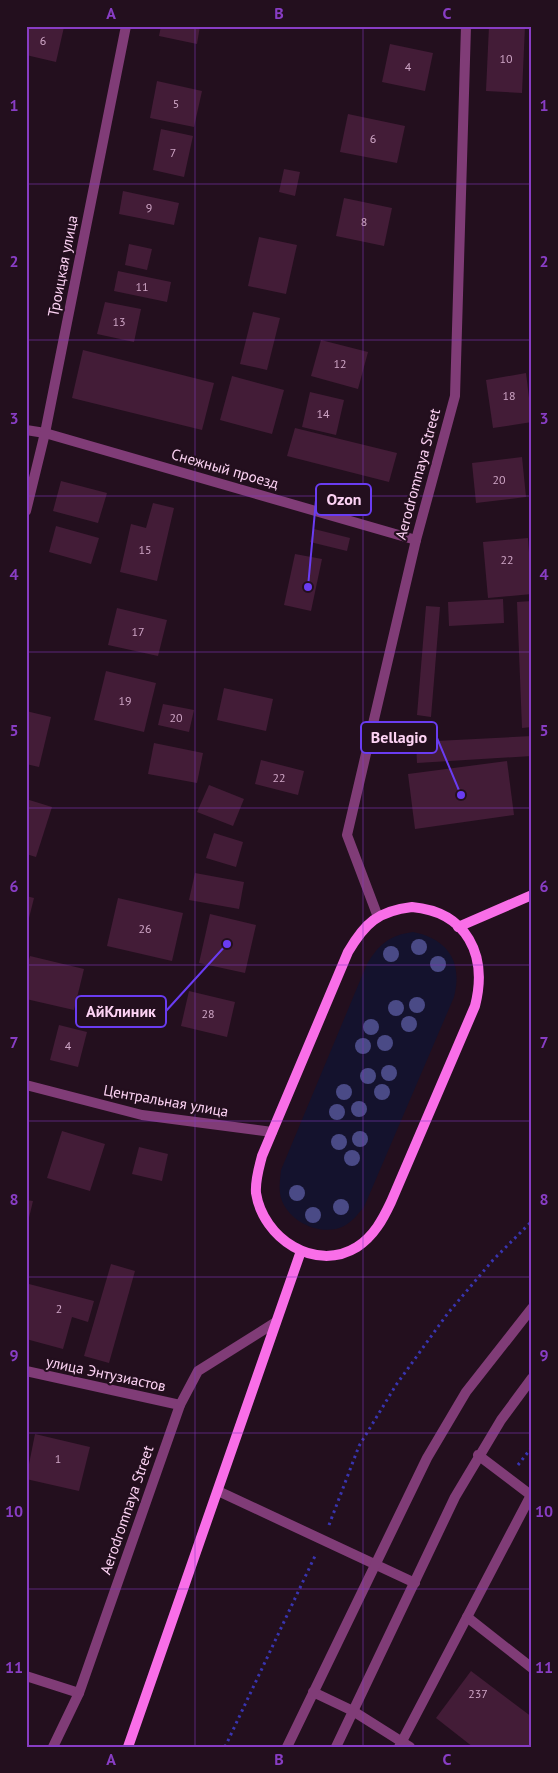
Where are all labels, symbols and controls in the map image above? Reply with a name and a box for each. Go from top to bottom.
text: A [106,3,116,23]
text: B [274,3,284,23]
text: C [443,3,452,23]
house number: 6 [40,33,46,48]
house number: 10 [499,51,513,66]
house number: 4 [405,59,412,74]
text: 1 [9,95,19,115]
text: 1 [539,95,549,115]
house number: 5 [173,96,179,111]
house number: 6 [370,131,376,146]
house number: 7 [170,145,176,160]
house number: 9 [146,200,152,215]
street label: Троицкая улица [43,213,82,318]
house number: 8 [361,214,367,229]
text: 2 [9,251,19,271]
text: 2 [539,251,549,271]
house number: 11 [135,279,149,294]
house number: 13 [112,314,126,329]
house number: 12 [333,356,347,371]
house number: 18 [502,388,516,403]
house number: 14 [316,406,330,421]
street label: Aerodromnaya Street [391,406,444,542]
text: 3 [9,408,19,428]
text: 3 [539,408,549,428]
street label: Снежный проезд [169,444,281,493]
house number: 20 [492,472,506,487]
callout: Ozon [316,484,371,515]
text: Ozon [327,489,361,509]
house number: 15 [138,542,152,557]
house number: 22 [500,552,514,567]
text: 4 [9,564,19,584]
text: 4 [539,564,549,584]
house number: 17 [131,624,145,639]
house number: 19 [118,693,132,708]
house number: 20 [169,710,183,725]
text: 5 [9,720,19,740]
text: 5 [539,720,549,740]
callout: Bellagio [361,722,437,753]
text: Bellagio [371,727,428,747]
house number: 22 [272,770,286,785]
text: 6 [9,876,19,896]
text: 6 [539,876,549,896]
house number: 26 [138,921,152,936]
callout: АйКлиник [76,996,166,1027]
text: АйКлиник [86,1001,156,1021]
house number: 28 [201,1006,215,1021]
text: 7 [9,1032,19,1052]
text: 7 [539,1032,549,1052]
house number: 4 [65,1038,72,1053]
street label: Центральная улица [102,1080,230,1121]
text: 8 [9,1189,19,1209]
text: 8 [539,1189,549,1209]
house number: 2 [56,1301,62,1316]
text: 9 [9,1345,19,1365]
text: 9 [539,1345,549,1365]
street label: улица Энтузиастов [45,1352,168,1395]
street label: Aerodromnaya Street [96,1443,158,1577]
house number: 1 [55,1451,61,1466]
text: 10 [5,1501,23,1521]
text: 10 [535,1501,553,1521]
text: 11 [5,1657,23,1677]
text: 11 [535,1657,553,1677]
house number: 237 [468,1686,488,1701]
text: A [106,1749,116,1769]
text: B [274,1749,284,1769]
text: C [443,1749,452,1769]

